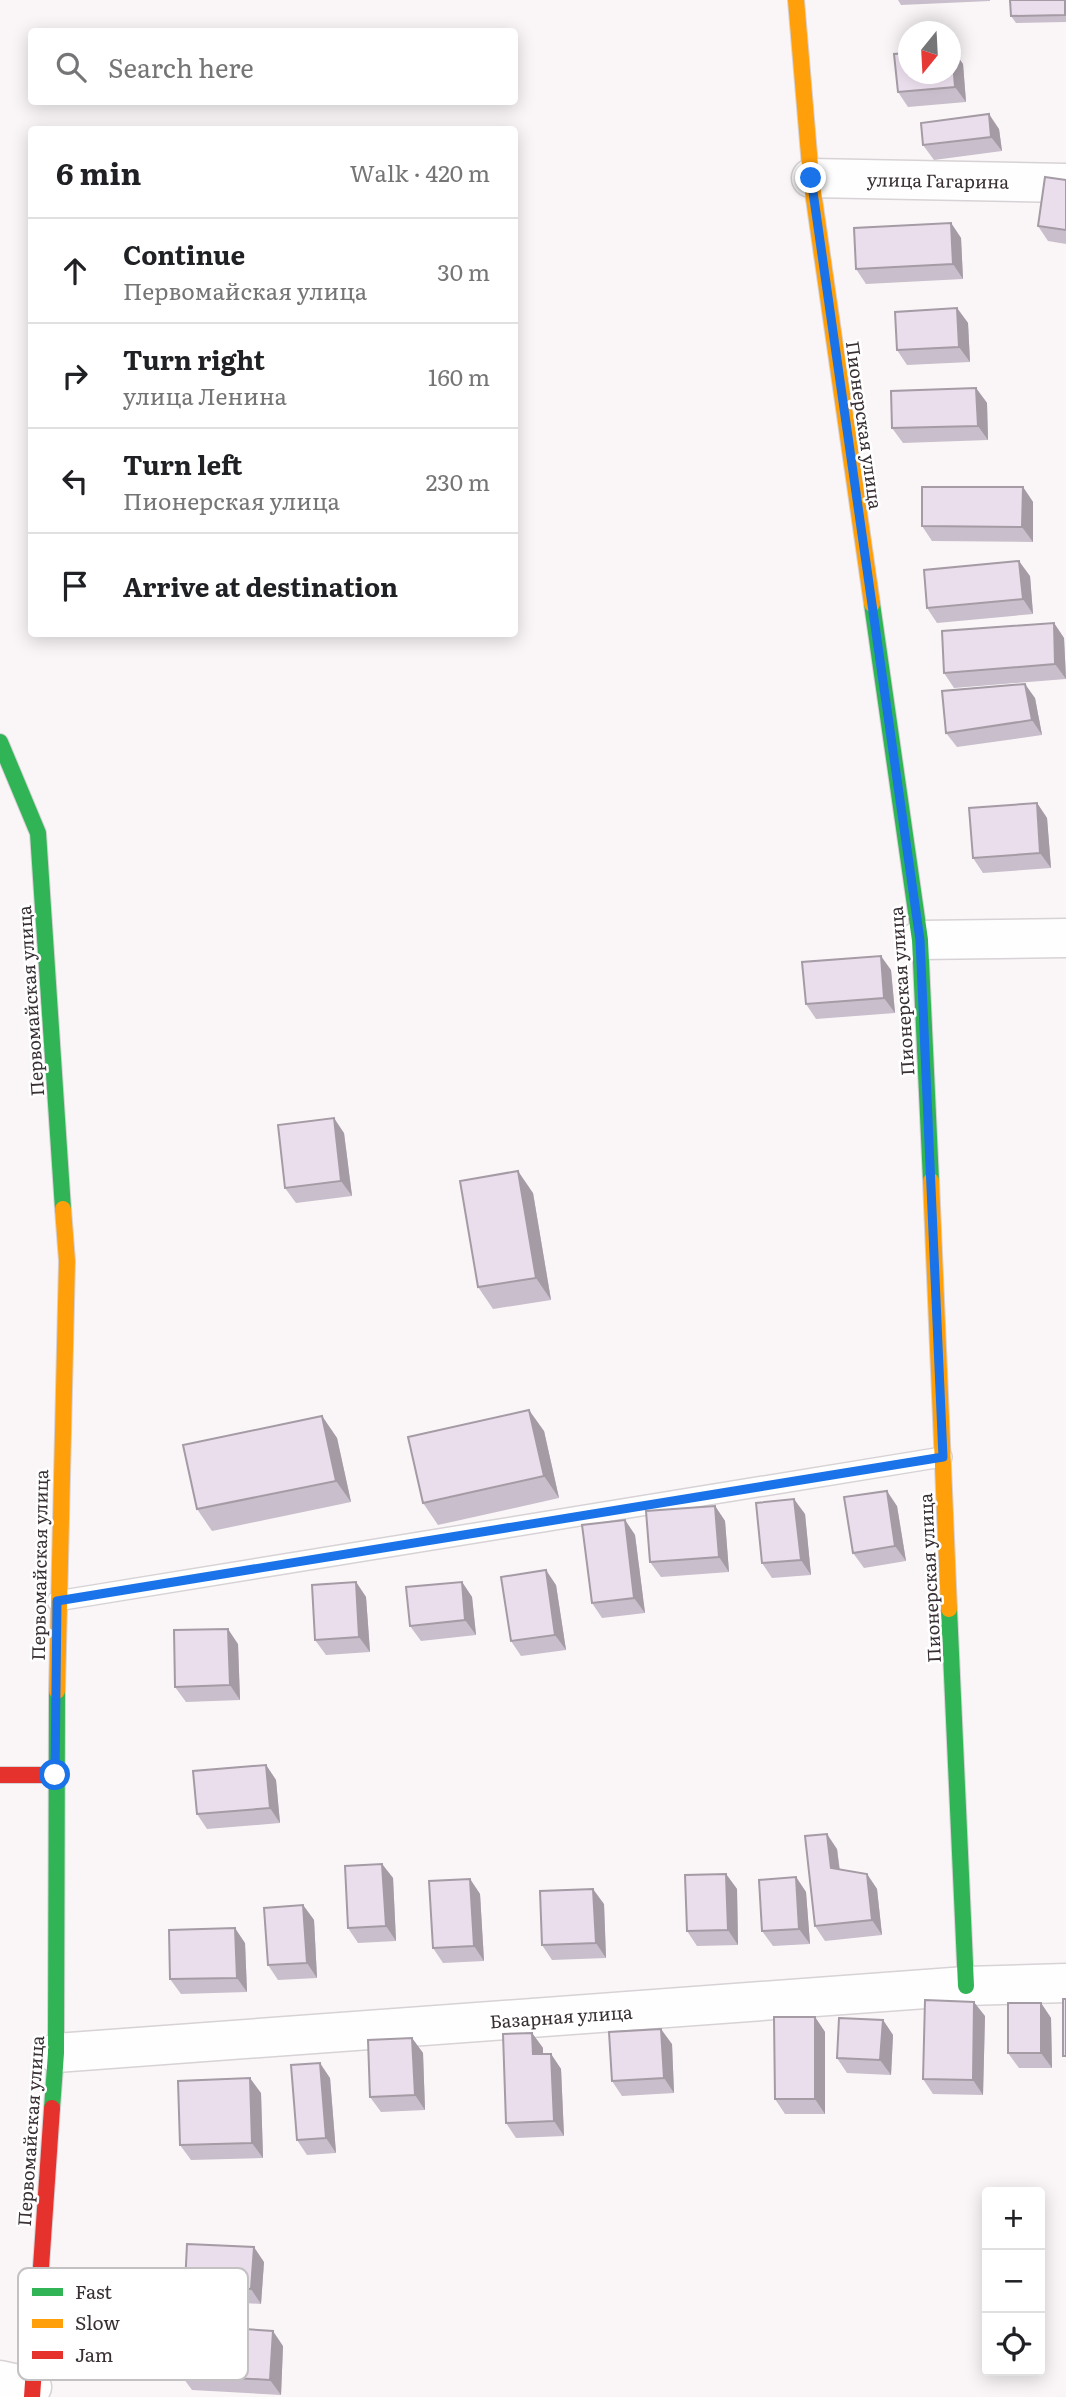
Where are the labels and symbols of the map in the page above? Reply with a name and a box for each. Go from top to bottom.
north arrow [898,21,961,84]
route end [795,162,826,193]
street label: улица Гагарина [867,165,1010,195]
street label: Пионерская улица [840,339,890,511]
street label: Первомайская улица [10,904,50,1097]
street label: Пионерская улица [882,905,920,1077]
street label: Первомайская улица [24,1469,54,1661]
street label: Пионерская улица [911,1492,947,1664]
route start [39,1759,70,1790]
street label: Базарная улица [489,1998,634,2034]
street label: Первомайская улица [10,2034,50,2227]
legend [18,2268,248,2380]
text: Fast [75,2277,112,2305]
text: Slow [75,2308,120,2336]
text: Jam [75,2340,113,2368]

